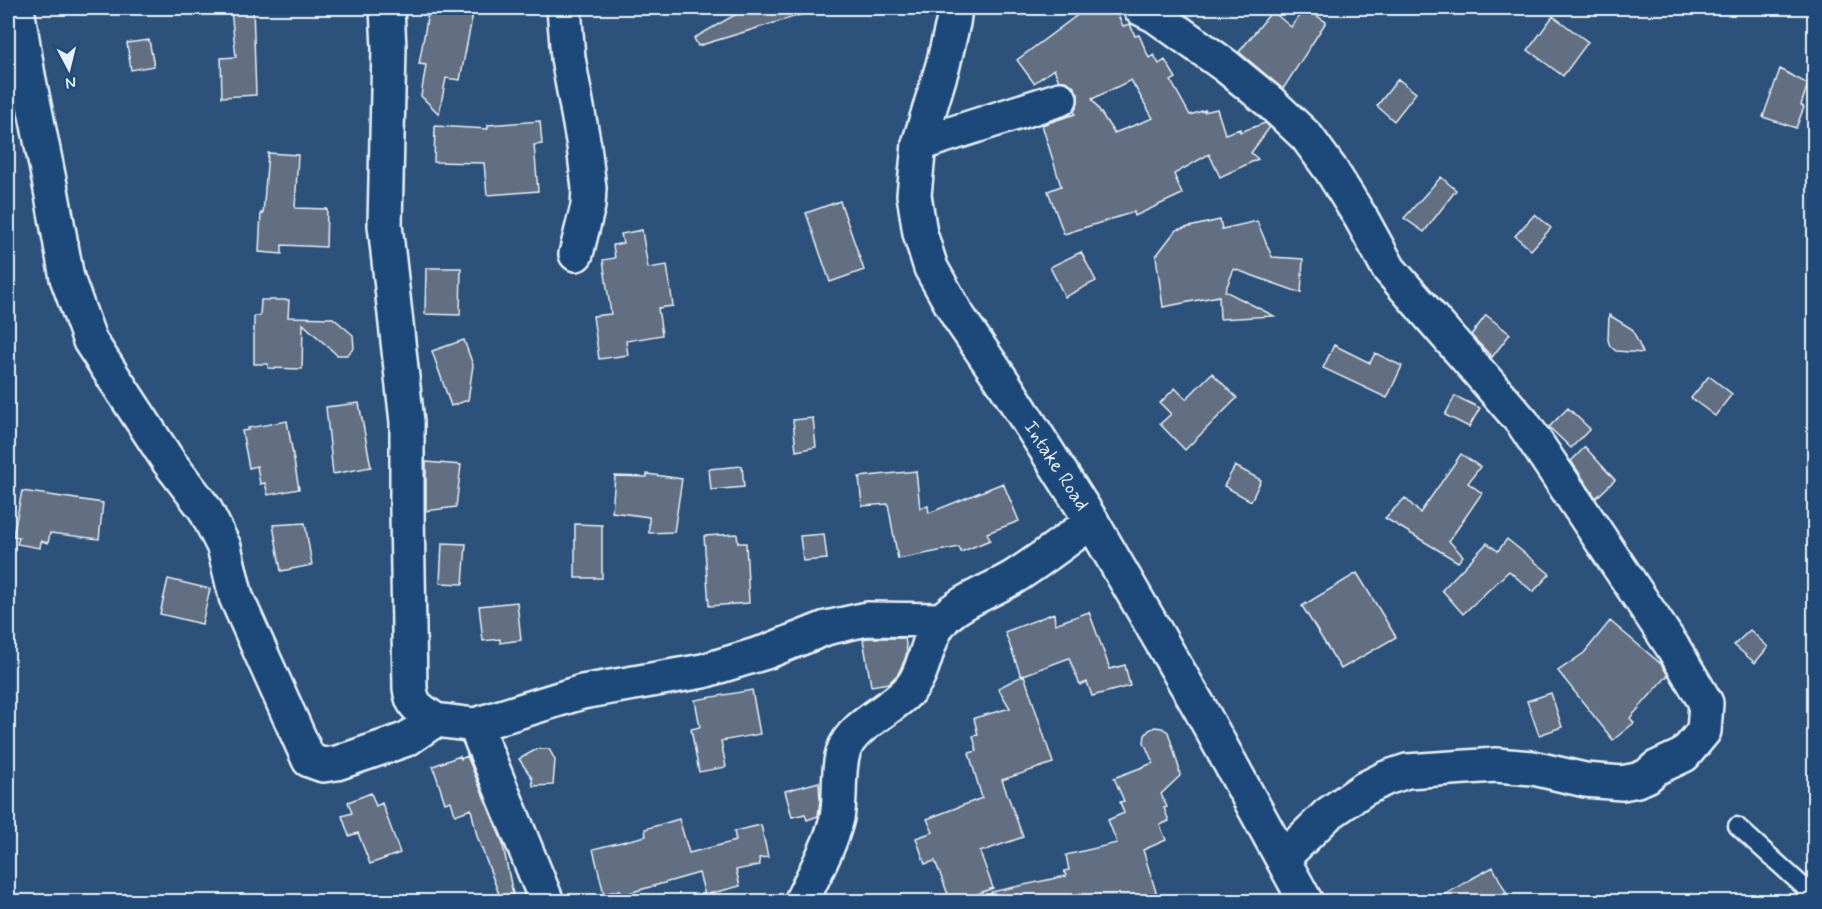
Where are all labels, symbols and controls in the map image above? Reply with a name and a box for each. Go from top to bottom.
north arrow [39,39,99,99]
text: N [64,71,77,93]
street label: Intake Road [1017,416,1095,516]

